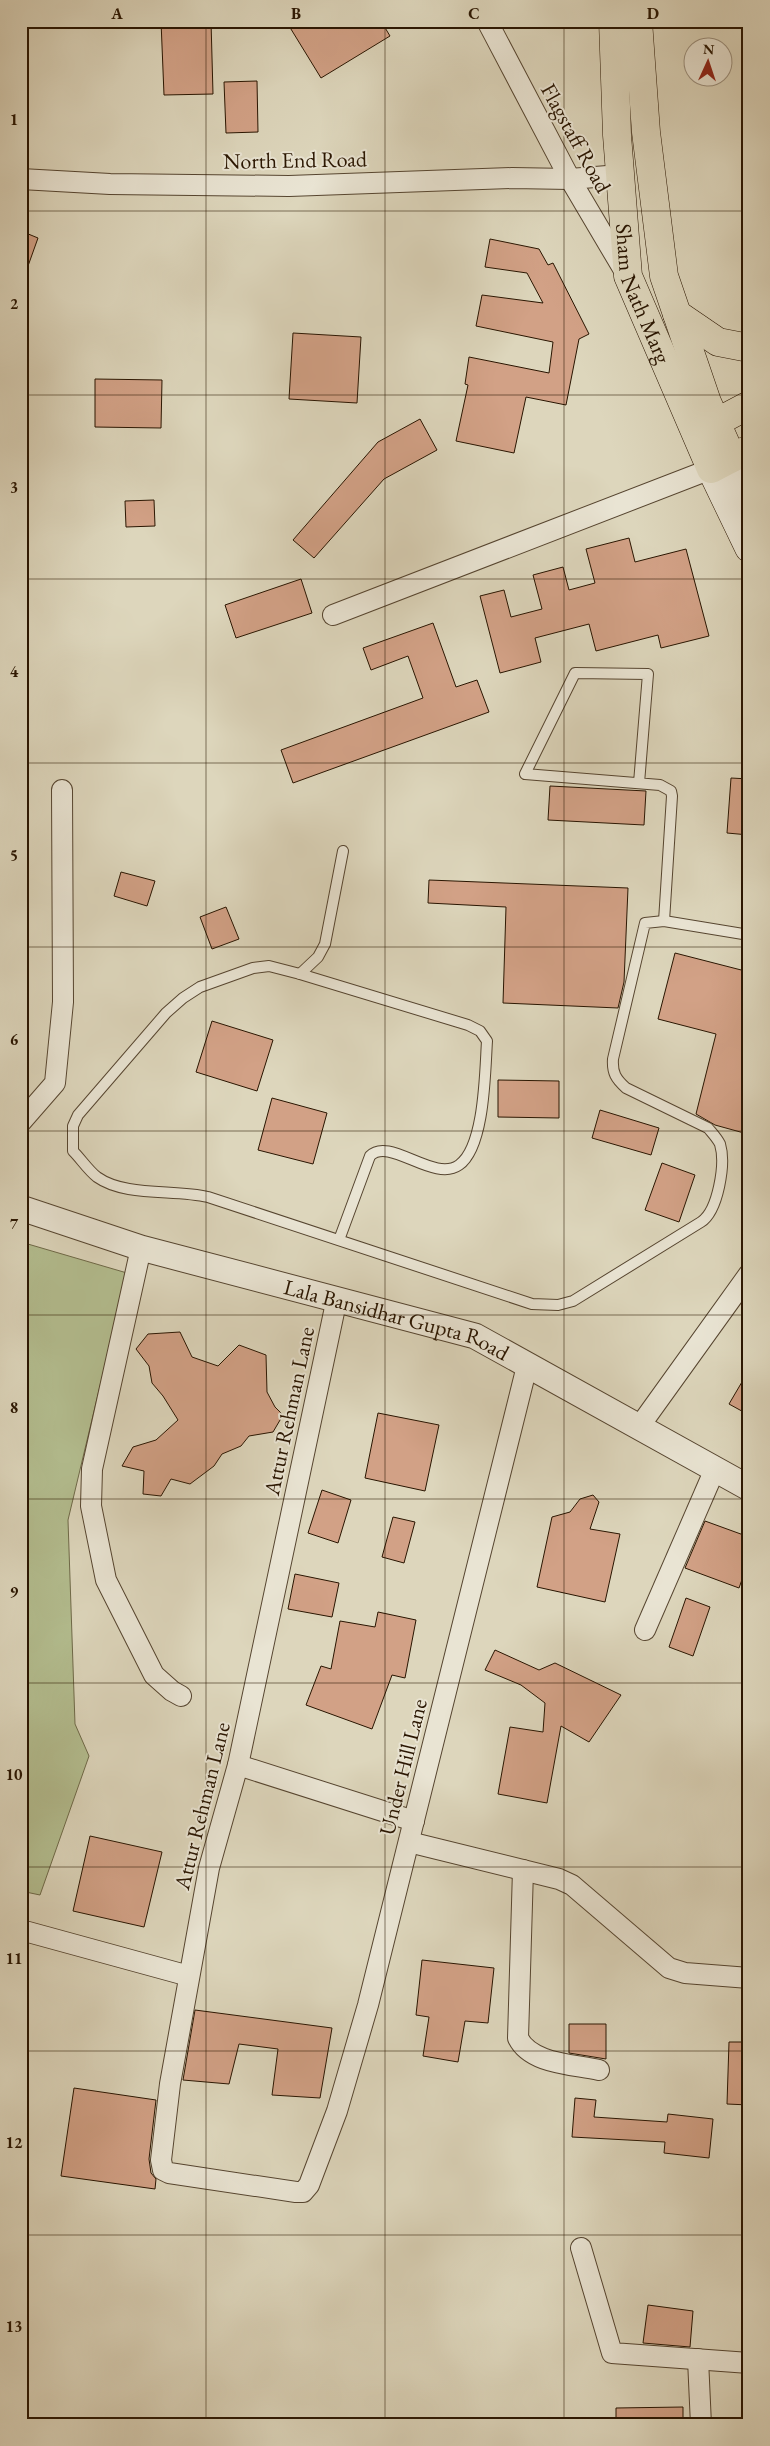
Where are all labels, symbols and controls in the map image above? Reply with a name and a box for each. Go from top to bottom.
text: A [110,3,123,24]
text: B [291,3,301,24]
text: C [468,3,480,24]
text: D [647,3,659,24]
north arrow [682,38,732,88]
text: N [703,40,715,58]
street label: Flagstaff Road [534,78,618,199]
text: 1 [10,109,18,130]
street label: North End Road [223,144,368,176]
street label: Sham Nath Marg [609,223,678,368]
text: 2 [10,293,19,314]
text: 3 [10,477,18,498]
text: 4 [10,661,19,682]
text: 5 [10,845,18,866]
text: 6 [10,1029,19,1050]
text: 7 [10,1213,19,1234]
street label: Lala Bansidhar Gupta Road [281,1272,515,1367]
street label: Attur Rehman Lane [257,1324,321,1499]
text: 8 [10,1397,18,1418]
text: 9 [10,1581,19,1602]
street label: Under Hill Lane [372,1696,434,1838]
street label: Attur Rehman Lane [167,1719,237,1894]
text: 10 [6,1764,23,1785]
text: 11 [6,1948,22,1969]
text: 12 [6,2132,23,2153]
text: 13 [6,2316,22,2337]

